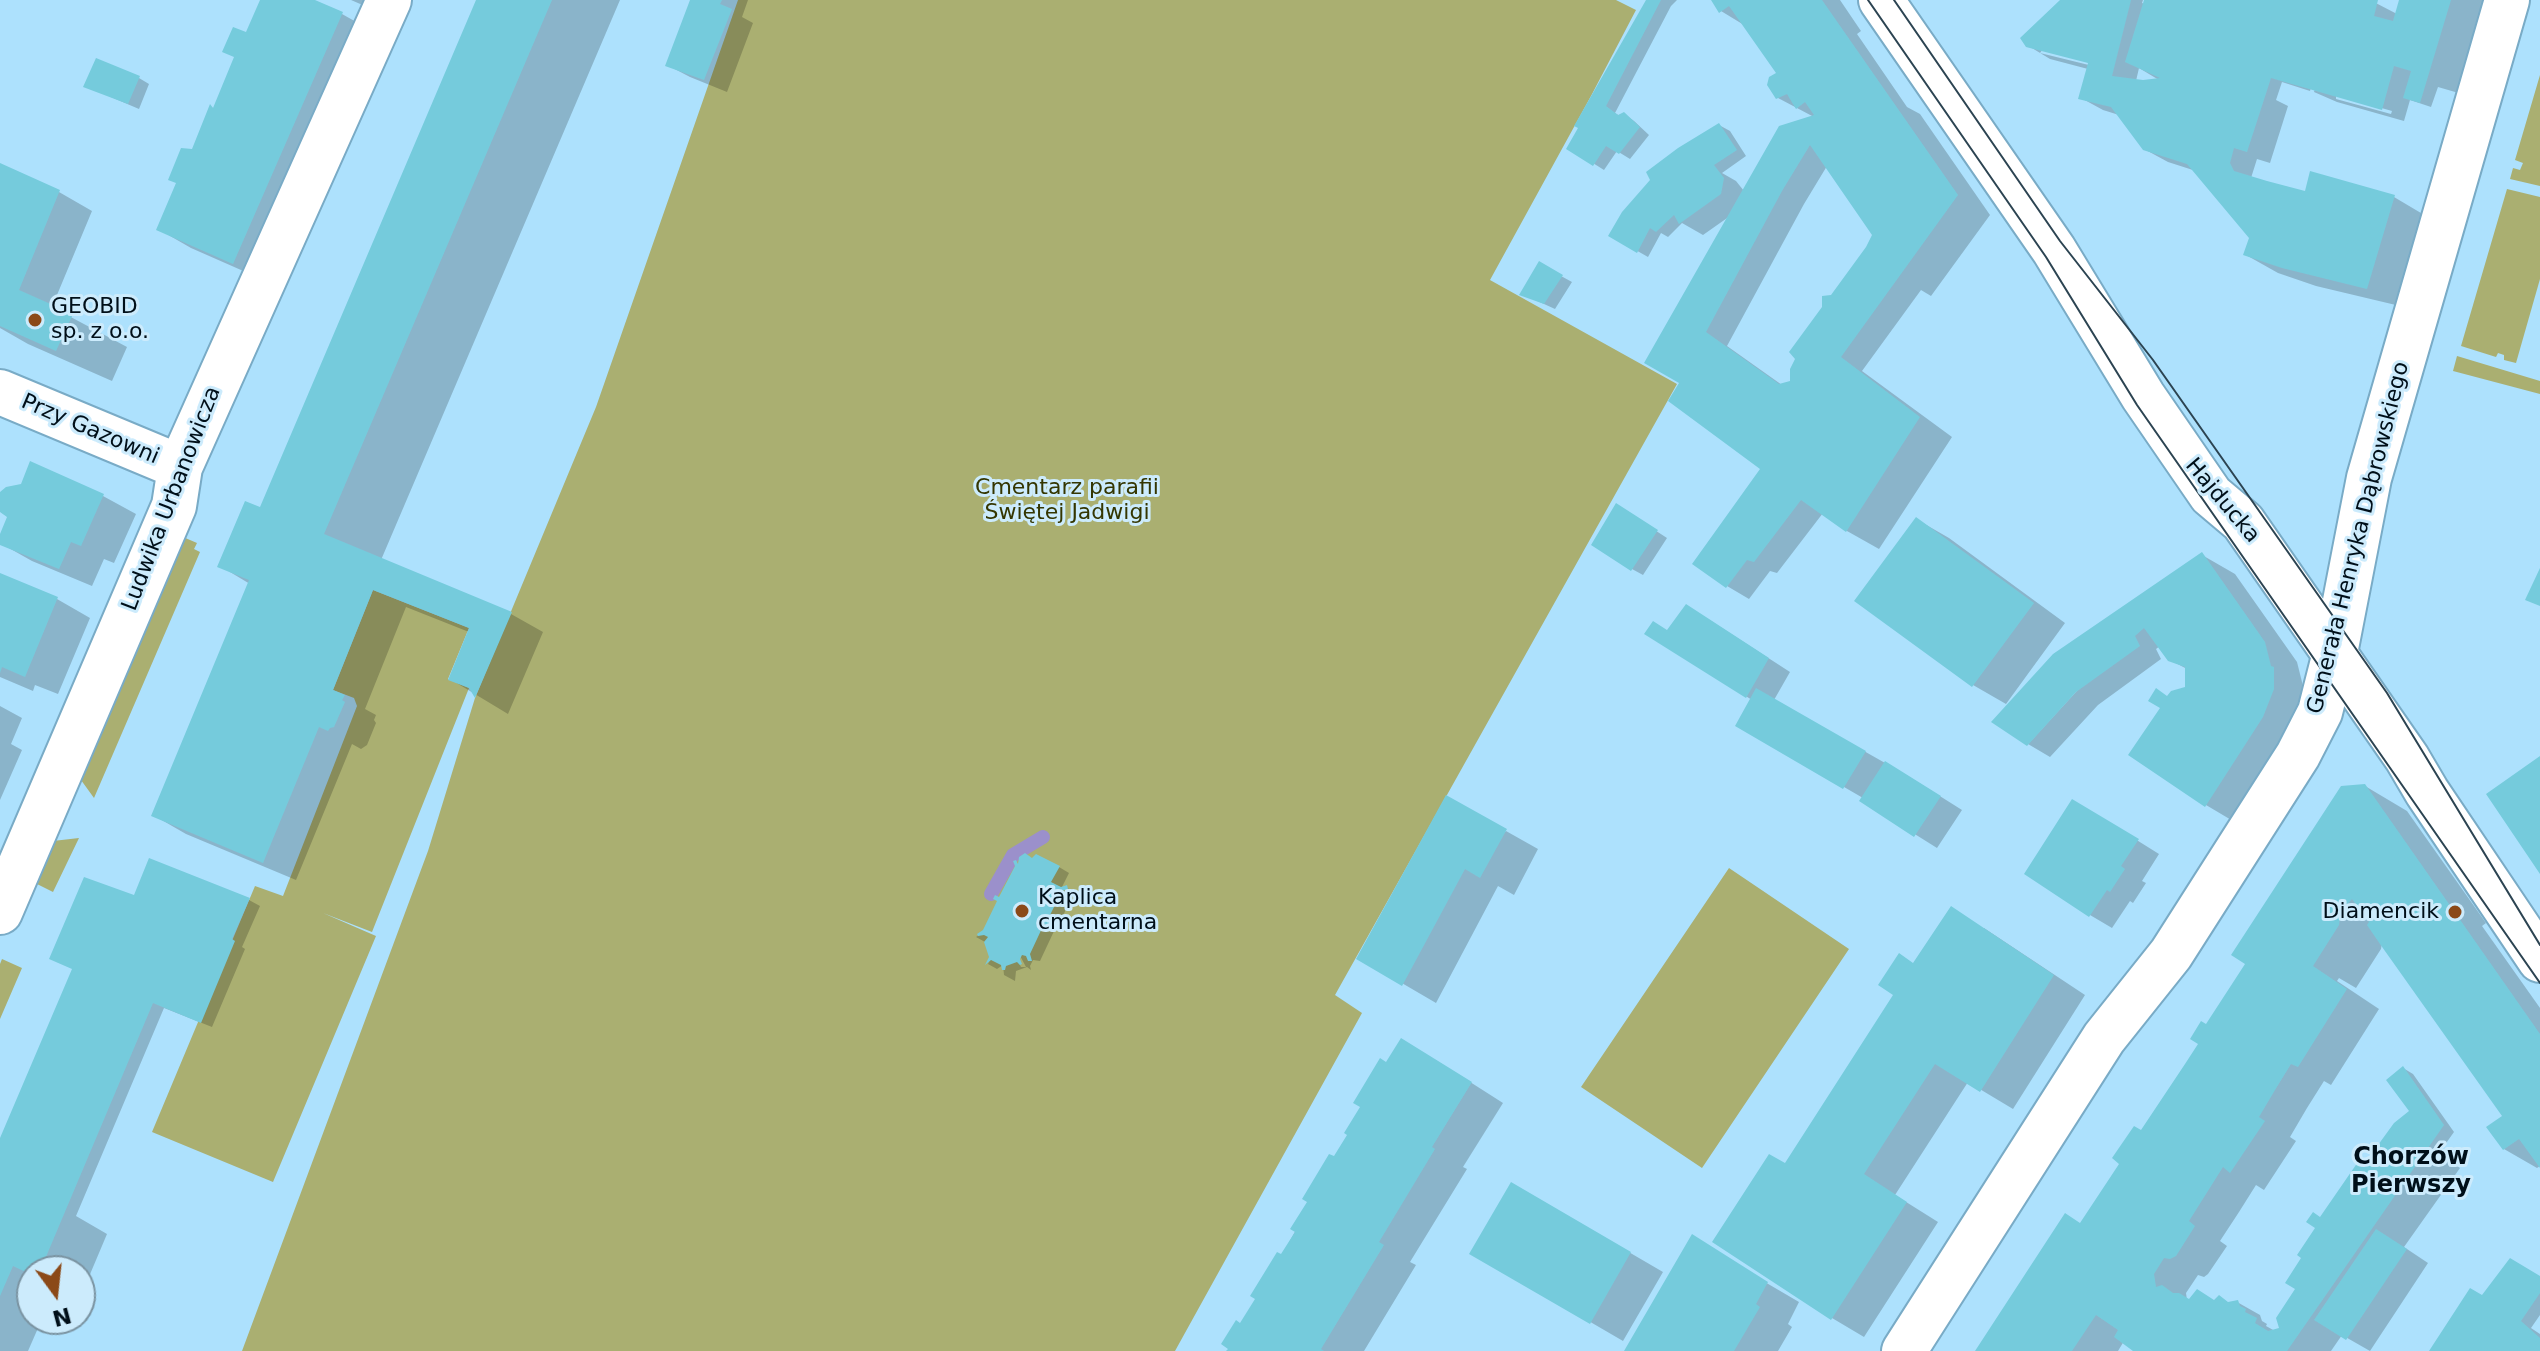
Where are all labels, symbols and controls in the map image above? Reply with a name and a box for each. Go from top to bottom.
place label: GEOBID sp. z o.o. [51,294,149,346]
marker: GEOBID sp. z o.o. [26,311,44,329]
street label: Generała Henryka Dąbrowskiego [2302,359,2416,717]
street label: Ludwika Urbanowicza [117,383,227,615]
street label: Przy Gazowni [17,389,163,471]
street label: Hajducka [2179,453,2265,549]
park label: Cmentarz parafii Świętej Jadwigi [975,475,1159,526]
place label: Kaplica cmentarna [1038,885,1157,936]
place label: Diamencik [2323,899,2439,925]
marker: Kaplica cmentarna [1013,902,1031,920]
marker: Diamencik [2446,903,2464,921]
district label: Chorzów Pierwszy [2351,1144,2471,1200]
north arrow [16,1255,96,1335]
text: N [50,1302,74,1331]

